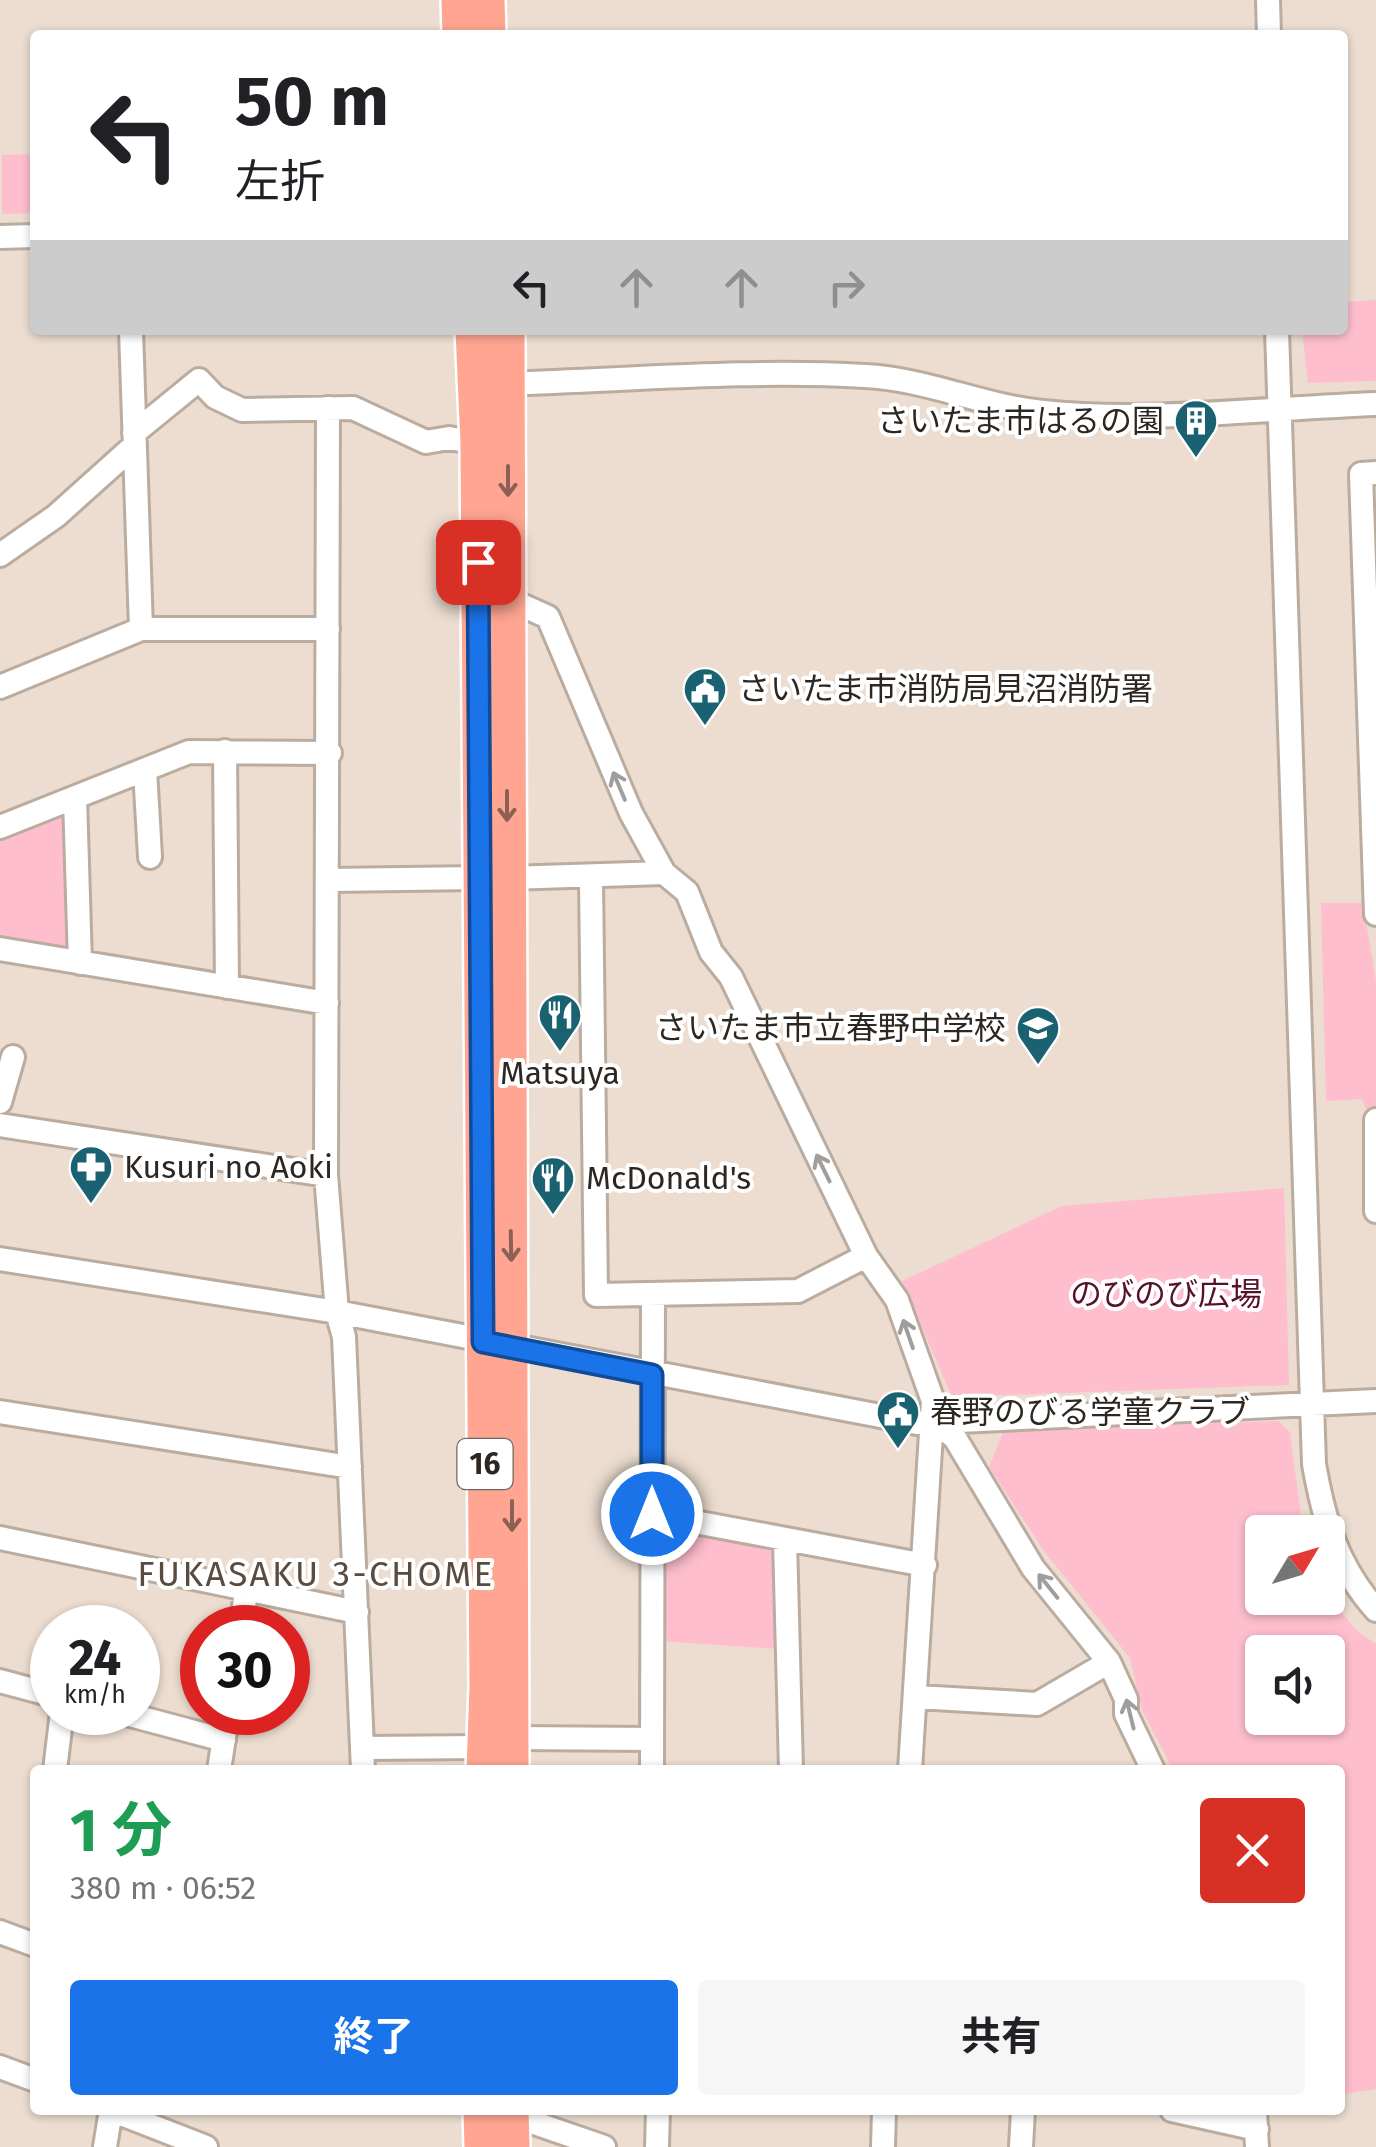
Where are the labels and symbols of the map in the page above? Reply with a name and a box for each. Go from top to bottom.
building icon: さいたま市はるの園 [1173,398,1219,459]
place label: さいたま市はるの園 [877,402,1164,440]
one-way arrow [498,464,518,496]
pin [436,520,521,605]
public building icon: さいたま市消防局見沼消防署 [682,666,728,727]
place label: さいたま市消防局見沼消防署 [738,670,1153,708]
one-way arrow [609,772,627,802]
one-way arrow [498,788,516,821]
restaurant icon: Matsuya [537,992,583,1053]
school or university icon: さいたま市立春野中学校 [1015,1005,1061,1066]
place label: さいたま市立春野中学校 [655,1009,1006,1047]
place label: Matsuya [500,1054,620,1092]
pharmacy icon: Kusuri no Aoki [68,1144,114,1205]
place label: Kusuri no Aoki [124,1148,333,1186]
one-way arrow [813,1154,832,1184]
restaurant icon: McDonald's [530,1155,576,1216]
place label: McDonald's [586,1159,751,1197]
one-way arrow [502,1228,520,1261]
park label: のびのび広場 [1070,1275,1262,1313]
one-way arrow [898,1319,916,1351]
public building icon: 春野のびる学童クラブ [875,1389,921,1450]
place label: 春野のびる学童クラブ [930,1393,1250,1431]
road number: 16 [458,1439,512,1489]
position arrow [600,1462,704,1566]
one-way arrow [502,1498,522,1531]
north arrow [1245,1515,1345,1615]
district label: FUKASAKU 3-CHOME [137,1553,495,1595]
one-way arrow [1038,1574,1060,1600]
speed limit sign: 30 [180,1605,310,1735]
one-way arrow [1120,1699,1138,1731]

